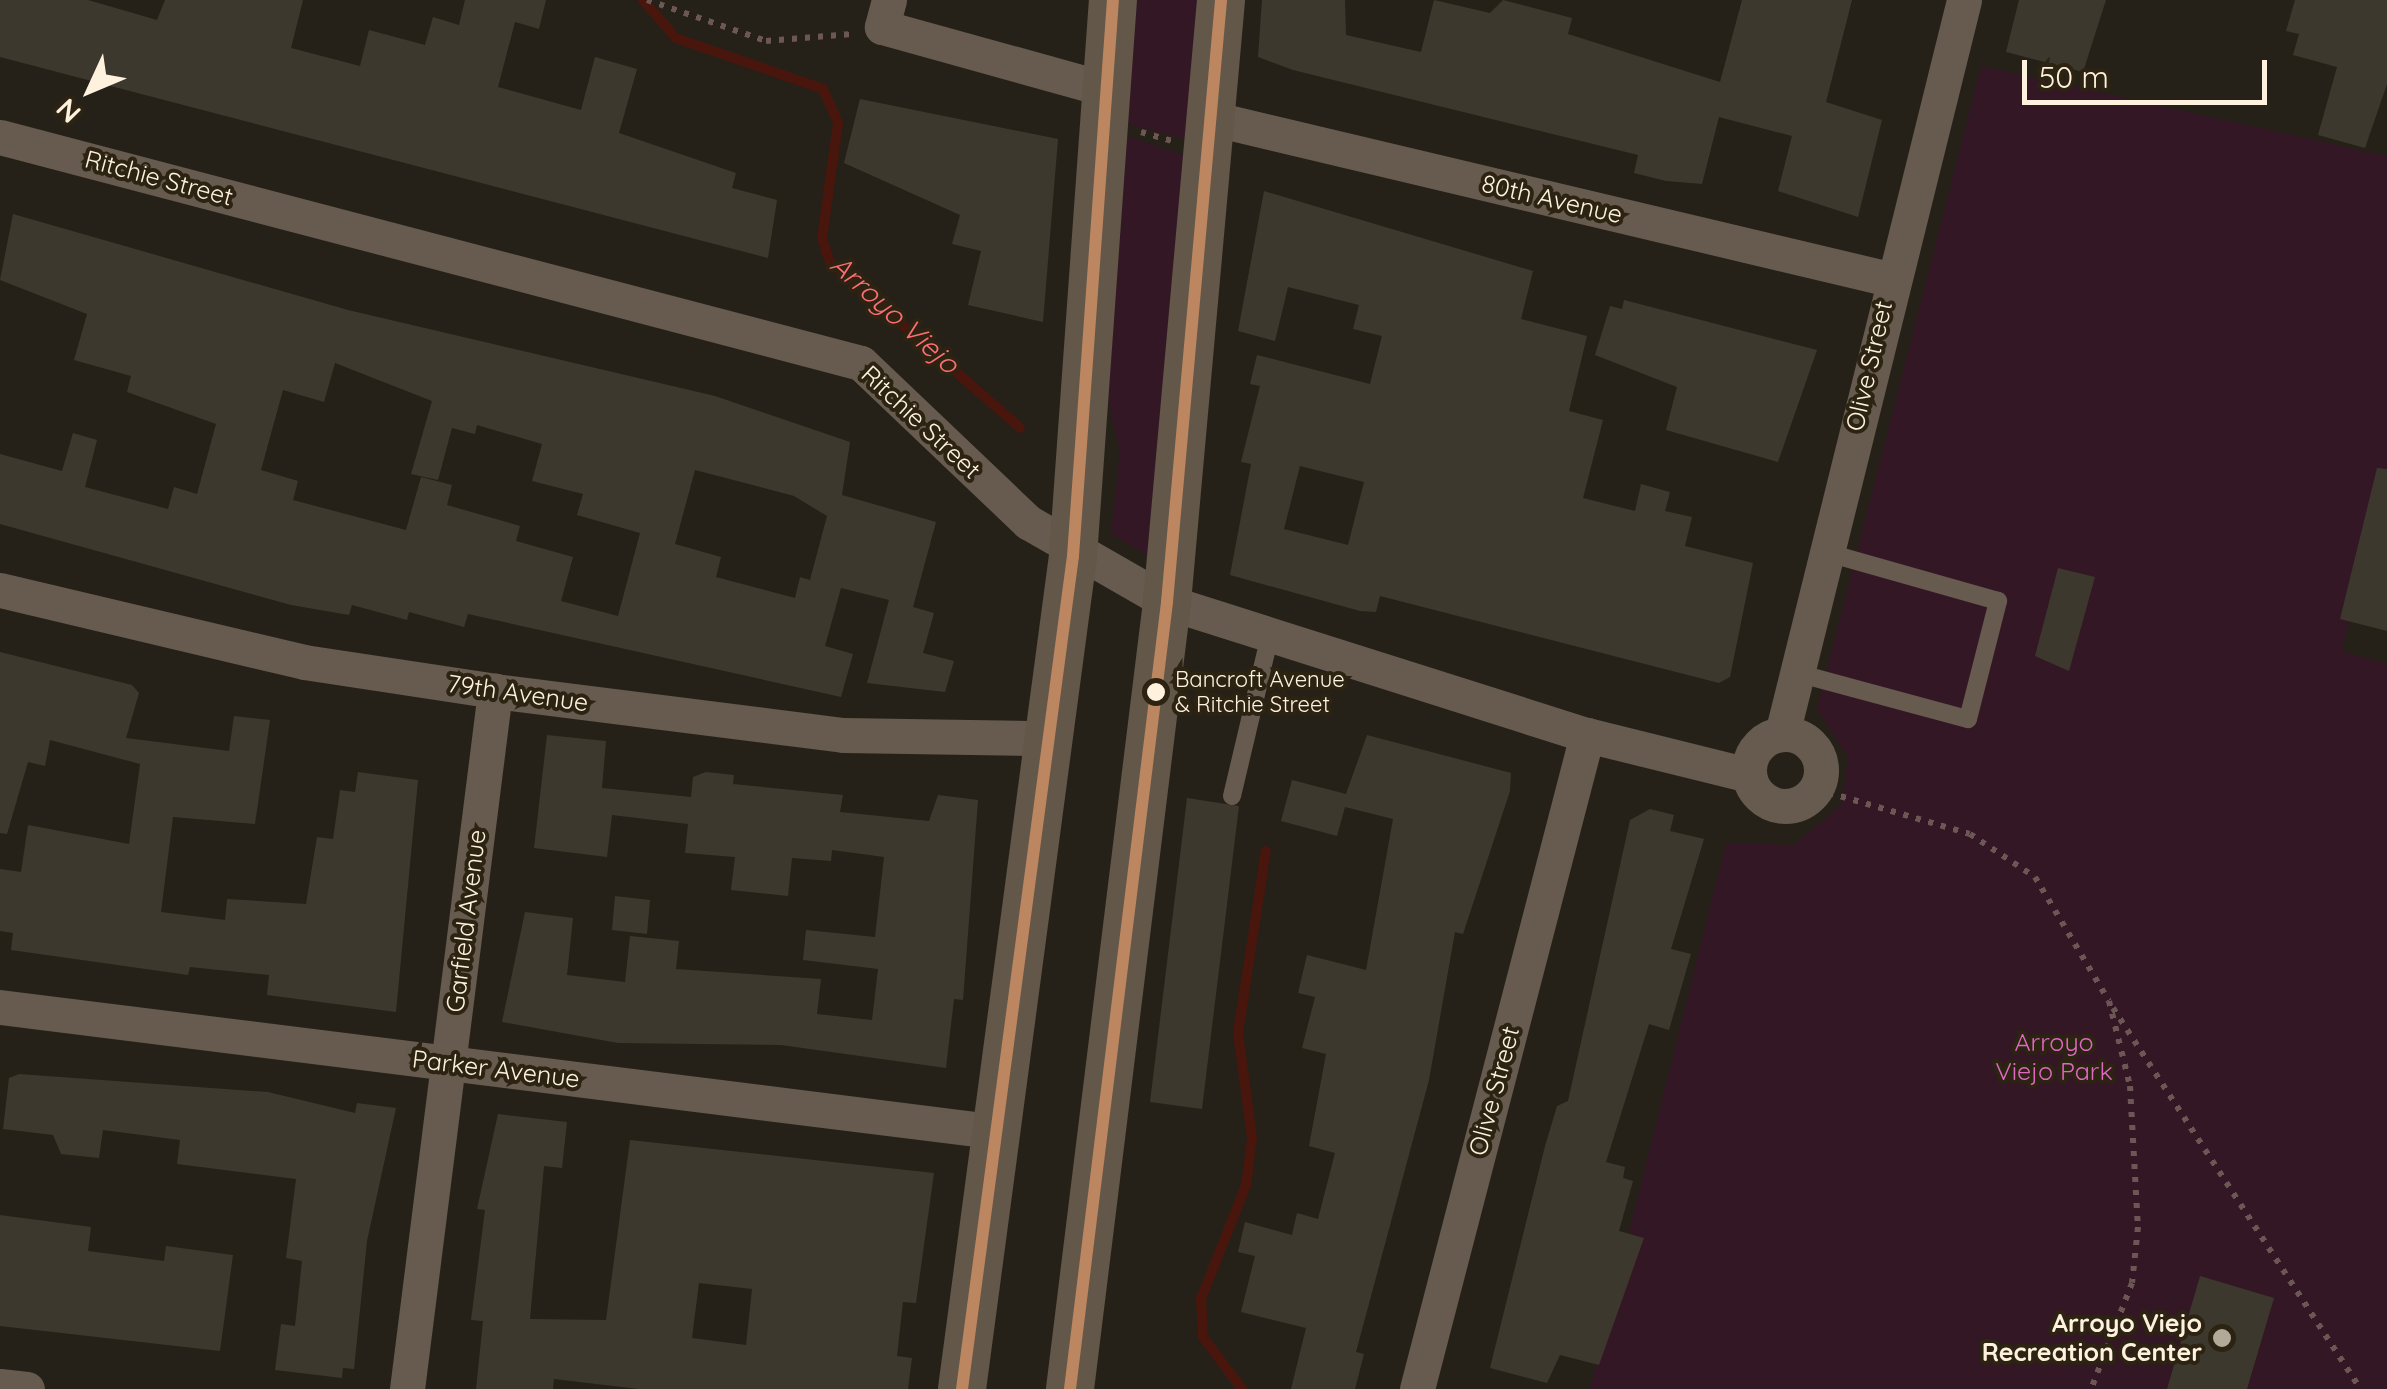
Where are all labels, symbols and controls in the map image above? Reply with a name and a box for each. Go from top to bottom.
north arrow [40,40,140,140]
scale bar [2027,40,2272,102]
text: 50 m [2039,58,2109,96]
text: N [48,92,88,131]
street label: Ritchie Street [82,144,236,212]
street label: 80th Avenue [1479,168,1625,230]
water label: Arroyo Viejo [824,248,966,380]
street label: Olive Street [1839,298,1899,434]
street label: Ritchie Street [855,359,987,485]
place label: Bancroft Avenue & Ritchie Street [1175,666,1345,718]
street label: 79th Avenue [446,668,590,718]
marker: Bancroft Avenue & Ritchie Street [1146,682,1166,702]
street label: Garfield Avenue [440,828,492,1014]
street label: Olive Street [1462,1023,1526,1159]
park label: Arroyo Viejo Park [1995,1028,2113,1087]
street label: Parker Avenue [411,1044,581,1094]
place label: Arroyo Viejo Recreation Center [1982,1309,2202,1368]
marker: Arroyo Viejo Recreation Center [2211,1327,2233,1349]

